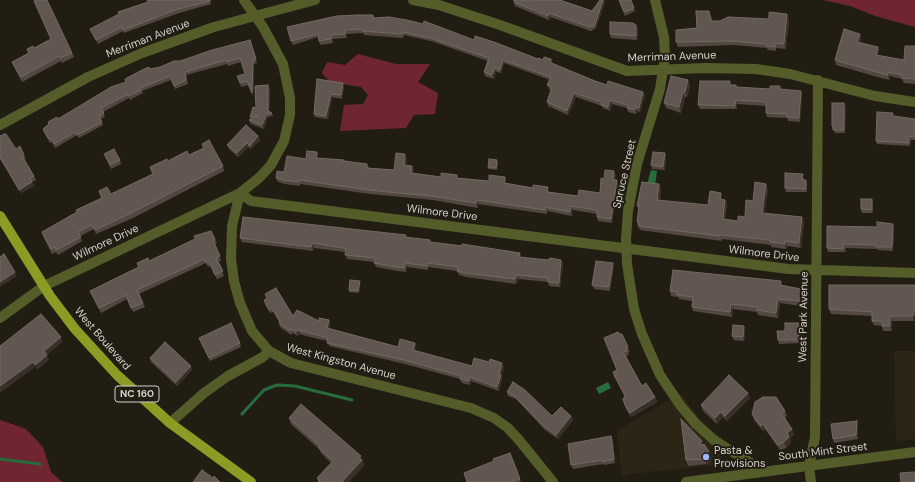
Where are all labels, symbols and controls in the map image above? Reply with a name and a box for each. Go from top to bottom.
street label: Merriman Avenue [104,17,192,61]
street label: Merriman Avenue [627,49,717,65]
street label: Spruce Street [611,138,639,210]
street label: Wilmore Drive [406,202,478,224]
street label: Wilmore Drive [71,222,141,264]
street label: Wilmore Drive [728,243,800,265]
street label: West Park Avenue [797,271,811,363]
street label: West Boulevard [71,305,133,373]
street label: West Kingston Avenue [285,341,397,383]
road number: NC 160 [115,386,159,402]
street label: South Mint Street [778,440,868,464]
place label: Pasta & Provisions [714,444,765,470]
marker: Pasta & Provisions [701,452,711,462]

